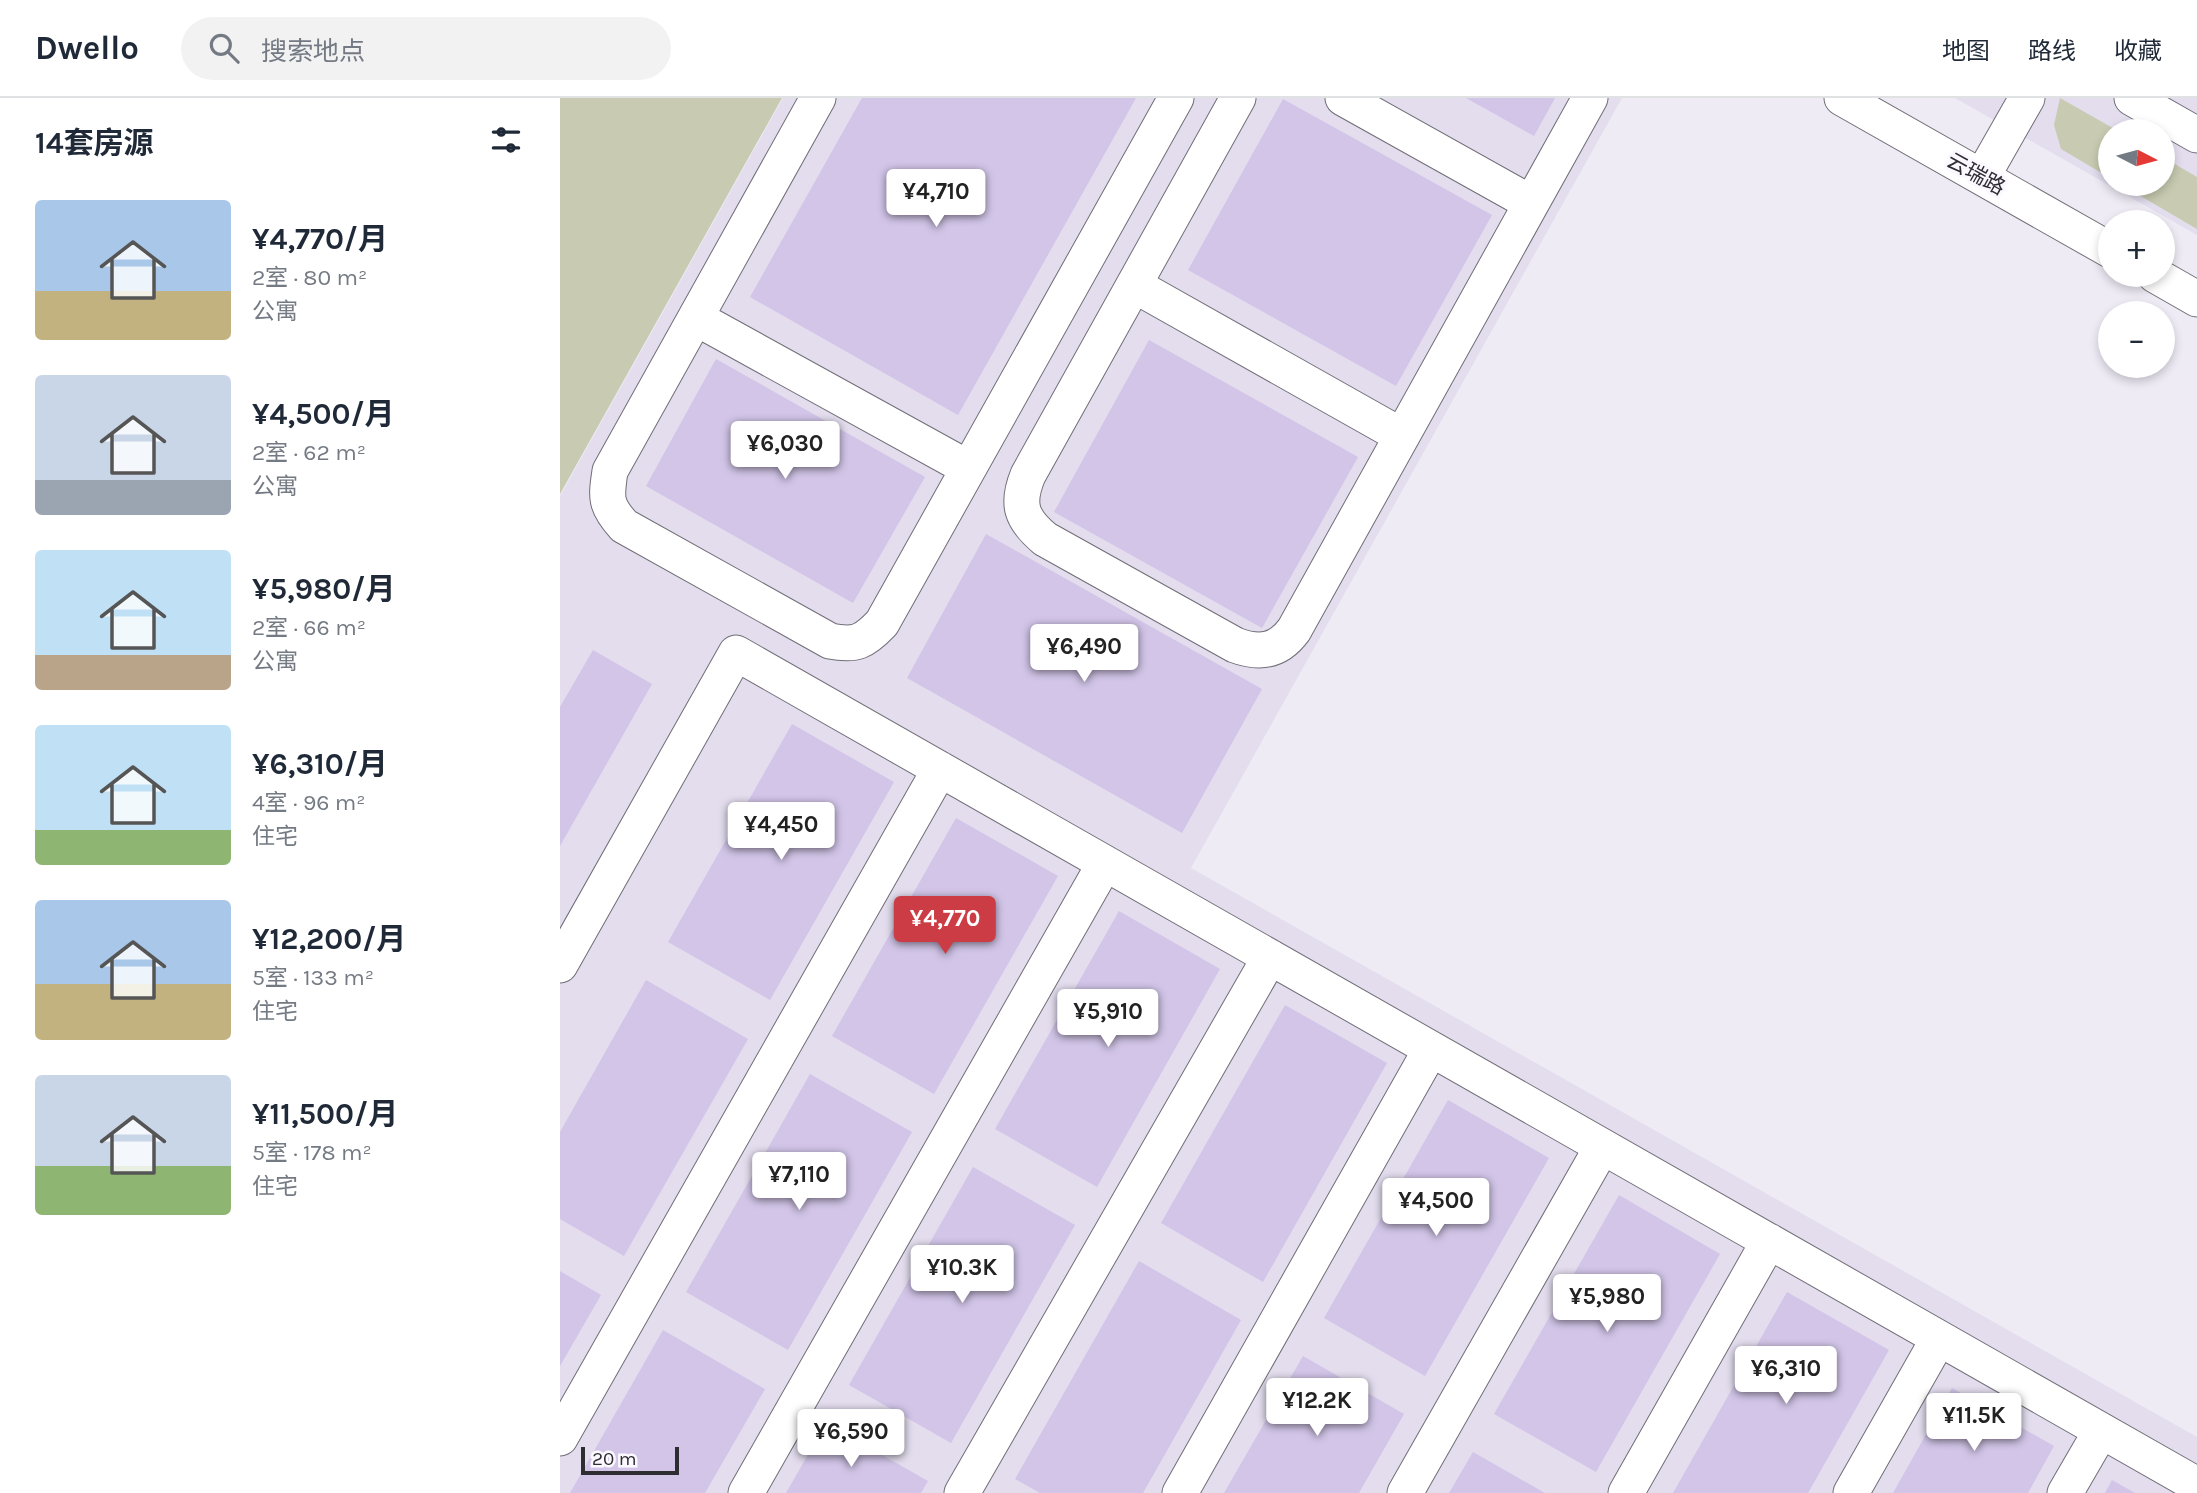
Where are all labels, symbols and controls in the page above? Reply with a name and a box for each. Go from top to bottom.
search box [181,17,671,80]
text: Dwello [35,29,139,67]
icon: search [205,29,243,67]
text: 搜索地点 [261,36,365,67]
text: 地图 [1942,37,1990,65]
text: 路线 [2028,37,2076,65]
text: 收藏 [2114,37,2162,65]
north arrow [2098,119,2175,196]
map controls [2098,119,2175,378]
icon: filters [487,121,525,159]
text: 14套房源 [35,125,154,161]
street label: 云瑞路 [1943,148,2009,200]
pin: ¥4,710 [879,170,993,229]
text: ¥4,710 [902,178,970,205]
button: + [2098,210,2175,287]
text: ¥4,770/月 [252,221,388,257]
icon: home [91,228,175,312]
text: 2室 · 80 m² [252,264,367,291]
text: 公寓 [252,298,298,325]
button: − [2098,301,2175,378]
text: ¥4,500/月 [252,396,395,432]
icon: home [91,403,175,487]
pin: ¥6,030 [728,422,842,481]
text: ¥6,030 [747,430,823,457]
text: 2室 · 62 m² [252,439,366,466]
text: 公寓 [252,473,298,500]
text: ¥5,980/月 [252,571,395,607]
icon: home [91,578,175,662]
text: 2室 · 66 m² [252,614,366,641]
pin: ¥6,490 [1027,624,1141,684]
text: ¥6,490 [1046,633,1122,660]
text: 公寓 [252,648,298,675]
text: ¥6,310/月 [252,746,388,782]
icon: home [91,753,175,837]
text: 4室 · 96 m² [252,789,366,816]
pin: ¥4,450 [724,802,838,862]
text: ¥4,450 [744,811,818,838]
text: 住宅 [252,823,298,850]
pin: ¥4,770 [888,896,1002,956]
text: ¥4,770 [910,905,980,932]
text: ¥12,200/月 [252,921,406,957]
icon: home [91,928,175,1012]
text: 5室 · 133 m² [252,964,374,991]
pin: ¥5,910 [1051,990,1165,1049]
text: 住宅 [252,998,298,1025]
text: ¥5,910 [1073,998,1143,1025]
text: ¥11,500/月 [252,1096,398,1132]
icon: home [91,1103,175,1187]
text: 5室 · 178 m² [252,1139,372,1166]
pin: ¥7,110 [742,1152,856,1212]
text: ¥7,110 [768,1161,830,1188]
text: 住宅 [252,1173,298,1200]
pin: ¥4,500 [1379,1178,1493,1238]
text: ¥4,500 [1398,1187,1474,1214]
pin: ¥10.3K [905,1246,1019,1305]
text: ¥10.3K [927,1254,997,1281]
pin: ¥5,980 [1550,1274,1664,1334]
text: ¥5,980 [1569,1283,1645,1310]
pin: ¥6,310 [1729,1346,1843,1406]
text: ¥6,310 [1751,1355,1821,1382]
pin: ¥12.2K [1260,1378,1374,1438]
text: ¥12.2K [1282,1387,1352,1414]
pin: ¥11.5K [1917,1394,2031,1453]
text: ¥11.5K [1942,1402,2006,1429]
pin: ¥6,590 [794,1410,908,1469]
text: ¥6,590 [813,1418,889,1445]
scale bar [581,1444,679,1476]
text: 20 m [592,1448,637,1470]

